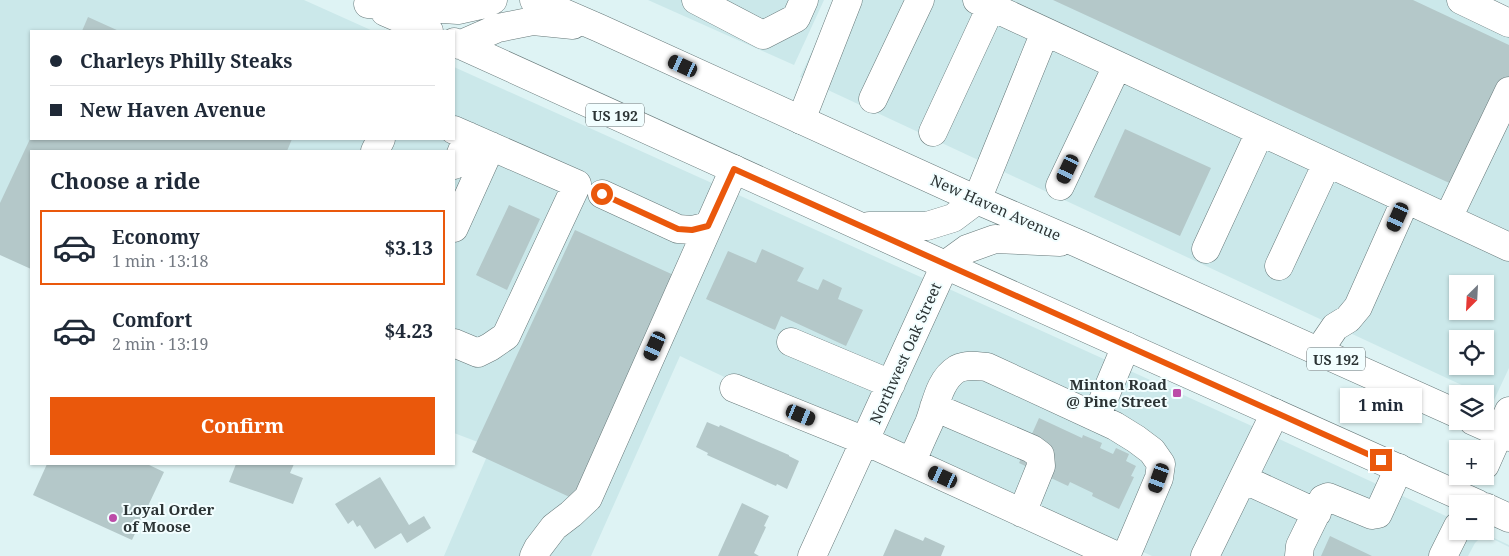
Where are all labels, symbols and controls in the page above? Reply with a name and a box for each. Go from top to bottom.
text: Charleys Philly Steaks [80,48,292,74]
car [666,53,699,79]
text: New Haven Avenue [80,97,266,123]
road number: US 192 [586,104,644,126]
car [1054,152,1081,186]
text: Choose a ride [50,165,200,195]
street label: New Haven Avenue [928,169,1064,245]
route start [591,183,613,205]
car [1385,200,1410,234]
text: Economy [112,224,200,250]
icon: car [52,225,97,270]
text: $3.13 [384,235,433,261]
text: 1 min · 13:18 [112,250,208,272]
north arrow [1449,275,1494,320]
map controls [1449,275,1494,540]
street label: Northwest Oak Street [865,279,945,427]
text: Comfort [112,307,192,333]
icon: car [52,308,97,353]
text: $4.23 [384,318,433,344]
car [642,329,667,363]
button: locate [1449,330,1494,375]
text: 2 min · 13:19 [112,333,208,355]
road number: US 192 [1307,348,1365,370]
place label: Minton Road @ Pine Street [1066,374,1167,411]
button: layers [1449,385,1494,430]
marker: Minton Road @ Pine Street [1171,387,1183,399]
callout: 1 min [1340,388,1422,422]
text: 1 min [1358,394,1404,416]
button: Confirm [50,397,435,455]
car [784,402,817,428]
button: + [1449,440,1494,485]
route end [1370,449,1392,471]
car [1146,461,1171,495]
car [926,464,959,490]
button: − [1449,495,1494,540]
place label: Loyal Order of Moose [123,499,215,536]
marker: Loyal Order of Moose [107,512,119,524]

